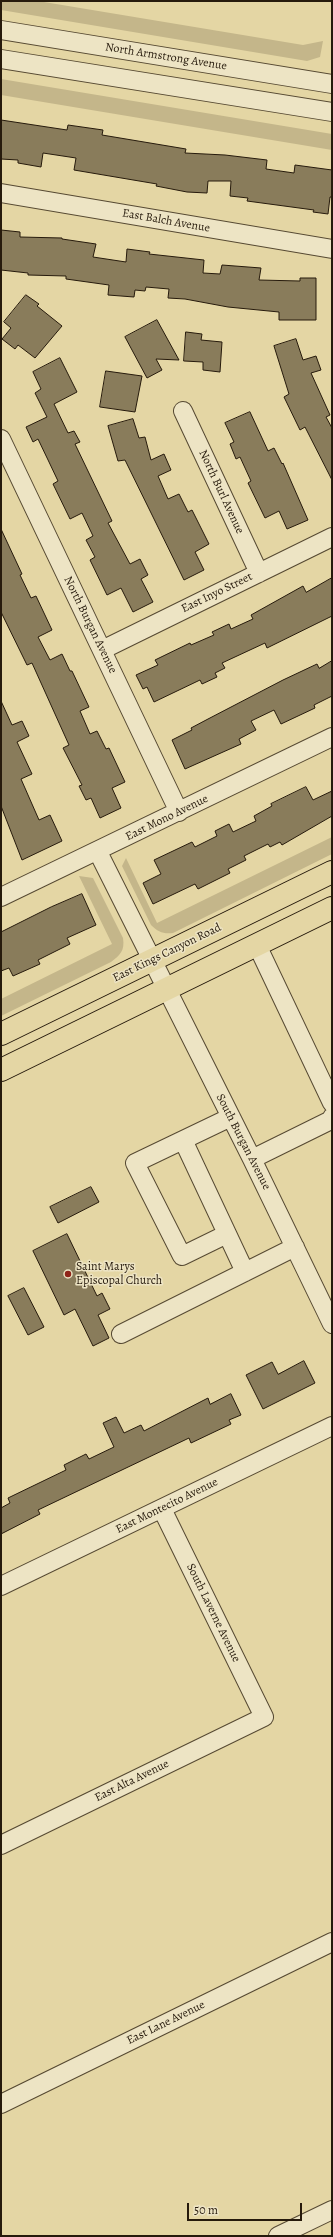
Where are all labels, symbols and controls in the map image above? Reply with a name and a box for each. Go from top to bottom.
street label: North Armstrong Avenue [104,40,228,74]
street label: East Balch Avenue [121,206,211,236]
street label: North Burl Avenue [195,448,247,536]
street label: East Inyo Street [179,570,255,616]
street label: North Burgan Avenue [60,574,120,676]
street label: East Mono Avenue [123,792,211,844]
street label: East Kings Canyon Road [110,920,224,986]
street label: South Burgan Avenue [213,1092,273,1192]
place label: Saint Marys Episcopal Church [76,1260,162,1288]
marker: Saint Marys Episcopal Church [63,1269,73,1279]
street label: East Montecito Avenue [114,1475,220,1537]
street label: South Laverne Avenue [183,1561,243,1665]
street label: East Alta Avenue [92,1757,172,1805]
street label: East Lane Avenue [124,1998,208,2048]
scale bar [189,2195,304,2221]
text: 50 m [194,2202,218,2218]

